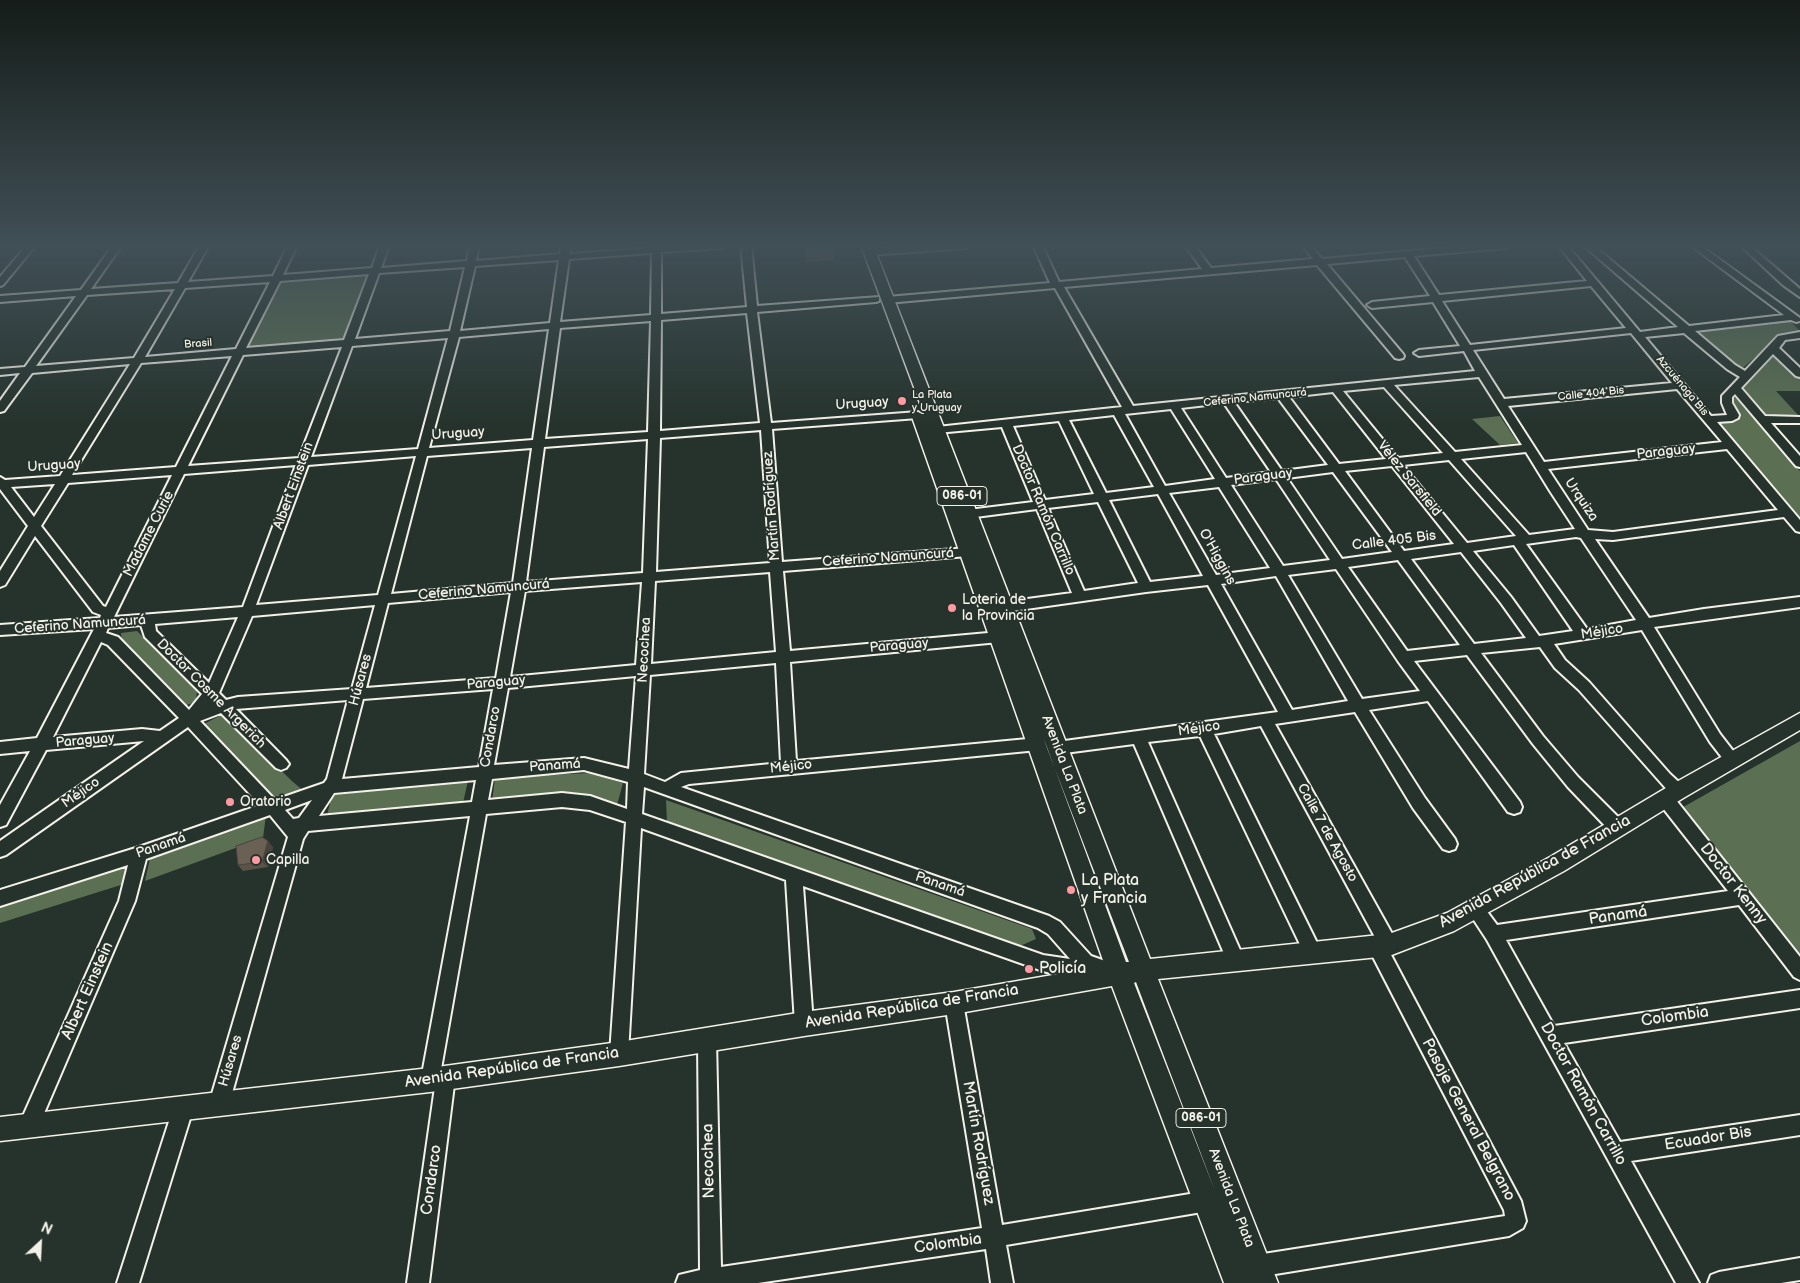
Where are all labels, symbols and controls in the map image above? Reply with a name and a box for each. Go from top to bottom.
street label: Brasil [184,336,212,352]
street label: Azcuénaga Bis [1653,353,1711,419]
street label: Calle 404 Bis [1557,384,1625,404]
street label: Ceferino Namuncurá [1203,386,1307,410]
place label: La Plata y Uruguay [912,388,962,414]
street label: Uruguay [835,394,889,414]
marker: La Plata y Uruguay [896,395,908,407]
street label: Uruguay [431,424,485,444]
street label: Vélez Sarsfield [1373,438,1445,520]
street label: Albert Einstein [270,440,318,532]
street label: Paraguay [1636,441,1696,463]
street label: Doctor Ramón Carrillo [1008,442,1078,578]
street label: Martín Rodríguez [760,451,784,561]
street label: Uruguay [27,456,81,476]
street label: Paraguay [1233,465,1293,489]
street label: Urquiza [1560,475,1602,525]
road number: 086-01 [937,486,987,506]
street label: Madame Curie [120,488,178,580]
street label: O'Higgins [1195,526,1239,588]
street label: Calle 405 Bis [1351,528,1437,554]
street label: Ceferino Namuncurá [822,545,954,571]
street label: Ceferino Namuncurá [418,576,550,604]
place label: Loteria de la Provincia [962,592,1035,624]
marker: Loteria de la Provincia [946,602,958,614]
street label: Ceferino Namuncurá [14,612,146,638]
street label: Necochea [635,617,655,683]
street label: Méjico [1580,620,1624,644]
street label: Paraguay [869,635,929,657]
street label: Doctor Cosme Argerich [153,636,269,752]
street label: Húsares [346,652,376,708]
street label: Paraguay [466,672,526,694]
street label: Condarco [477,705,505,769]
street label: Avenida La Plata [1037,713,1091,817]
street label: Méjico [1177,718,1221,740]
street label: Paraguay [55,730,115,752]
street label: Panamá [529,756,581,776]
street label: Méjico [769,756,813,778]
street label: Méjico [59,774,103,812]
street label: Calle 7 de Agosto [1293,781,1361,885]
place label: Oratorio [240,794,291,810]
marker: Oratorio [224,796,236,808]
street label: Avenida República de Francia [1436,811,1634,933]
street label: Panamá [134,830,188,862]
street label: Doctor Kenny [1695,840,1771,928]
place label: Capilla [266,852,309,868]
marker: Capilla [250,854,262,866]
street label: Panamá [913,869,967,901]
place label: La Plata y Francia [1081,871,1147,909]
marker: La Plata y Francia [1065,884,1077,896]
street label: Panamá [1588,902,1648,930]
street label: Albert Einstein [58,939,118,1043]
place label: Policía [1039,959,1086,979]
marker: Policía [1023,963,1035,975]
street label: Avenida República de Francia [804,981,1020,1033]
street label: Colombia [1640,1003,1710,1031]
street label: Doctor Ramón Carrillo [1536,1019,1630,1169]
street label: Húsares [216,1033,246,1089]
street label: Pasaje General Belgrano [1417,1035,1519,1205]
street label: Avenida República de Francia [404,1043,620,1093]
street label: Martín Rodríguez [958,1080,998,1206]
road number: 086-01 [1176,1108,1226,1128]
street label: Necochea [699,1123,719,1199]
street label: Ecuador Bis [1663,1123,1753,1155]
street label: Condarco [418,1144,446,1216]
street label: Avenida La Plata [1204,1146,1258,1250]
north arrow [15,1218,65,1268]
text: N [38,1219,55,1239]
street label: Colombia [913,1230,983,1258]

